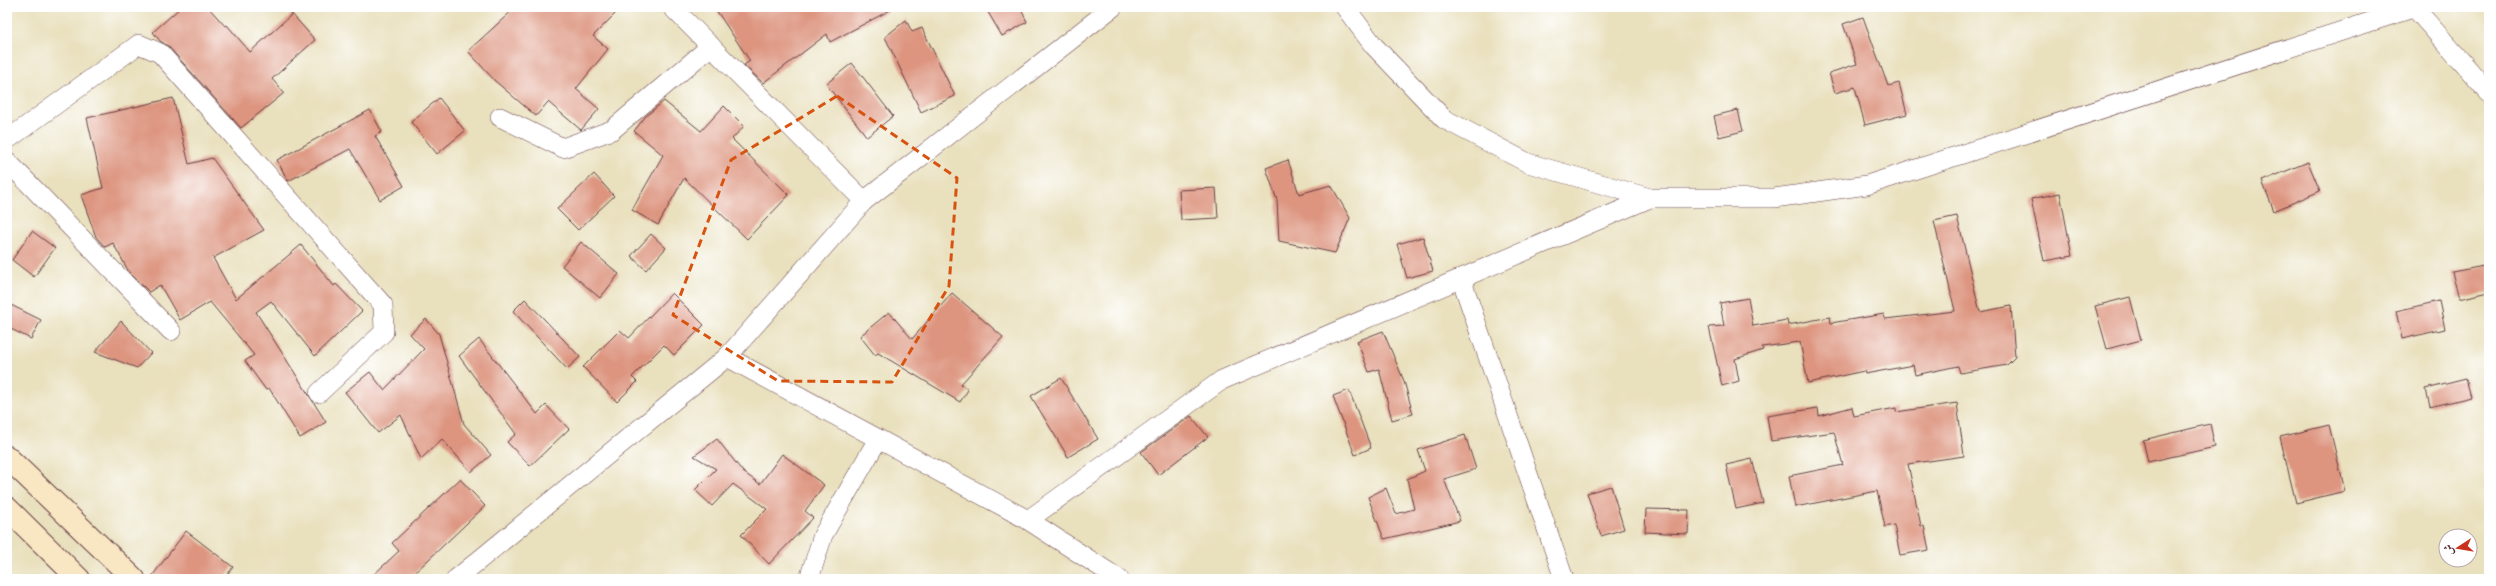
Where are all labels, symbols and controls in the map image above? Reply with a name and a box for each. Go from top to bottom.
north arrow [2438,528,2478,568]
text: ش [2441,543,2457,557]

